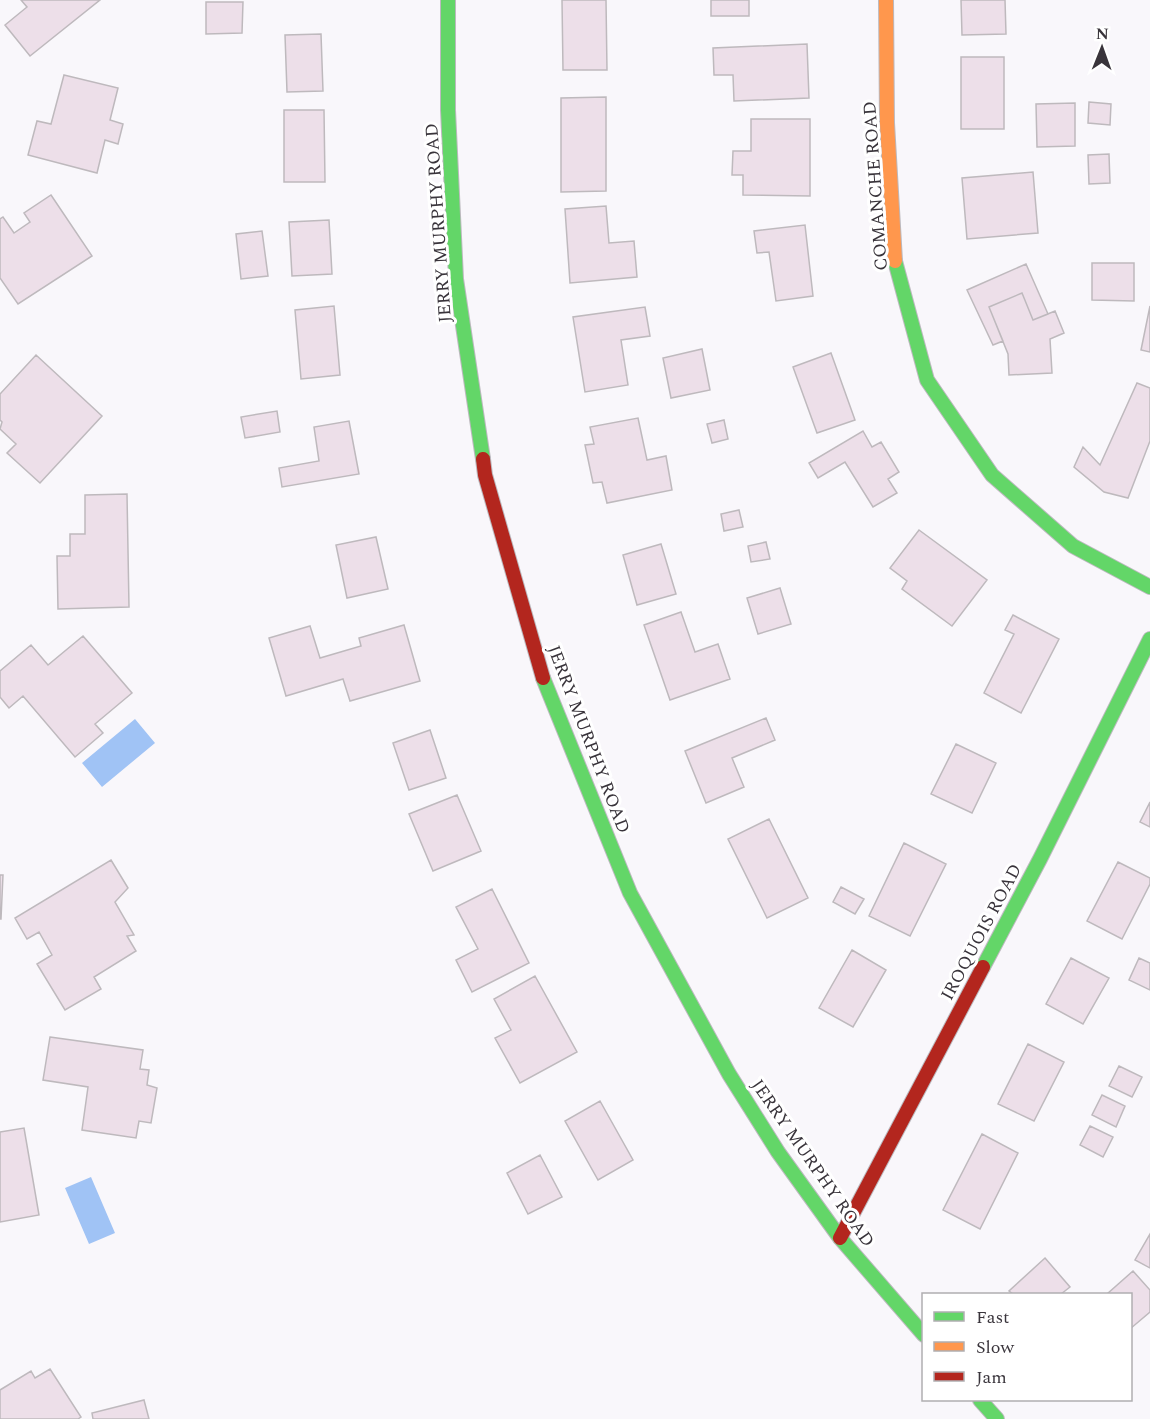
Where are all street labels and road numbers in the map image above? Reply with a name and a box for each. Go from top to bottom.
street label: COMANCHE ROAD [856,100,895,272]
street label: JERRY MURPHY ROAD [418,122,459,324]
street label: JERRY MURPHY ROAD [540,641,637,837]
street label: IROQUOIS ROAD [934,859,1029,1005]
street label: JERRY MURPHY ROAD [744,1074,881,1253]

